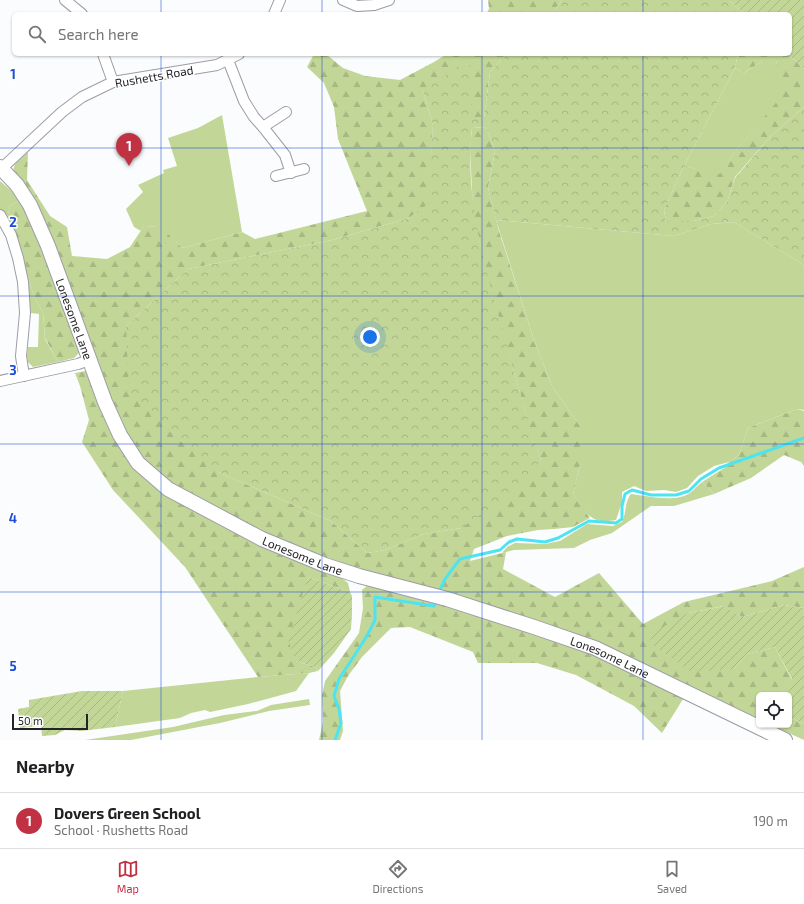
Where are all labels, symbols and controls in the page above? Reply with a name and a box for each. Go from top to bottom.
search box [12,12,792,56]
icon: search [26,23,48,45]
text: Search here [58,25,139,43]
street label: Rushetts Road [114,62,194,90]
text: 1 [10,66,16,82]
pin: 1 [116,133,142,166]
text: 2 [9,214,17,230]
street label: Lonesome Lane [53,276,96,361]
your location [360,327,380,347]
text: 3 [9,362,17,378]
text: 4 [9,510,17,526]
street label: Lonesome Lane [260,533,345,577]
street label: Lonesome Lane [569,633,652,680]
text: 5 [9,658,17,674]
map controls [756,692,792,728]
button: locate [756,692,792,728]
scale bar [12,712,88,731]
text: 50 m [18,714,43,727]
text: Nearby [16,756,74,776]
text: Dovers Green School [54,804,201,822]
text: 1 [26,813,32,829]
text: 190 m [753,813,788,829]
text: School · Rushetts Road [54,822,188,838]
tab: Map [117,858,139,895]
tab: Directions [373,858,423,895]
tab: Saved [657,858,687,895]

